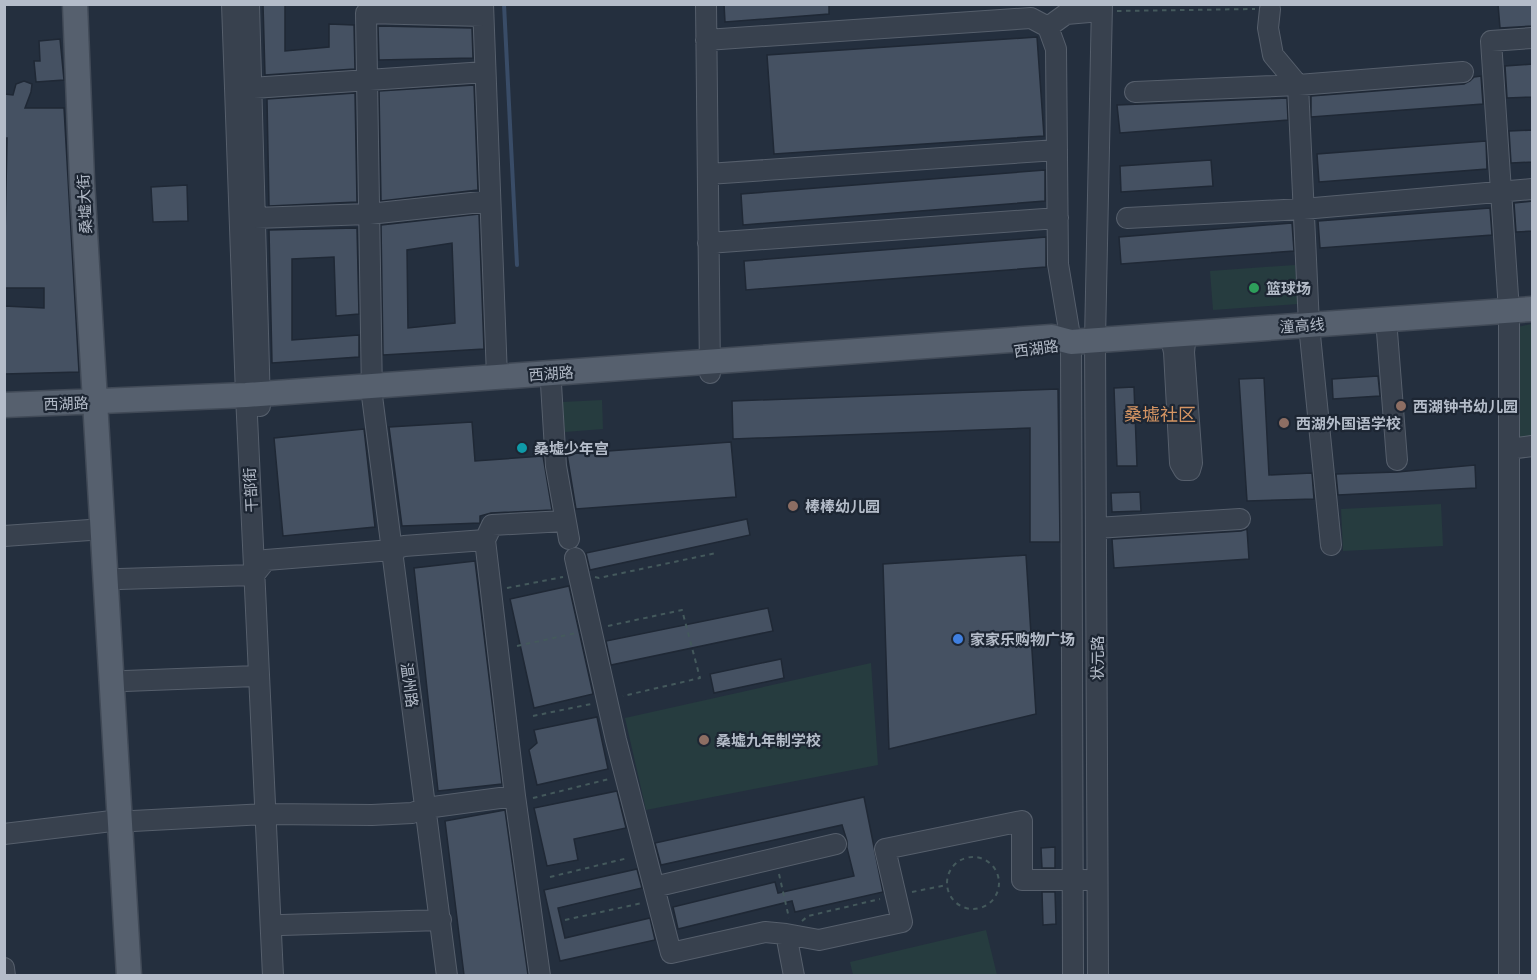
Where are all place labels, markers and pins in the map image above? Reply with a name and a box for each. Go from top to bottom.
place label: 篮球场 [1266,279,1311,297]
marker: 篮球场 [1247,281,1261,295]
place label: 西湖钟书幼儿园 [1413,397,1518,415]
marker: 西湖钟书幼儿园 [1394,399,1408,413]
place label: 西湖外国语学校 [1296,414,1401,432]
marker: 西湖外国语学校 [1277,416,1291,430]
place label: 桑墟少年宫 [534,439,609,457]
marker: 桑墟少年宫 [515,441,529,455]
place label: 棒棒幼儿园 [805,497,880,515]
marker: 棒棒幼儿园 [786,499,800,513]
place label: 家家乐购物广场 [970,630,1075,648]
marker: 家家乐购物广场 [951,632,965,646]
place label: 桑墟九年制学校 [716,731,821,749]
marker: 桑墟九年制学校 [697,733,711,747]

